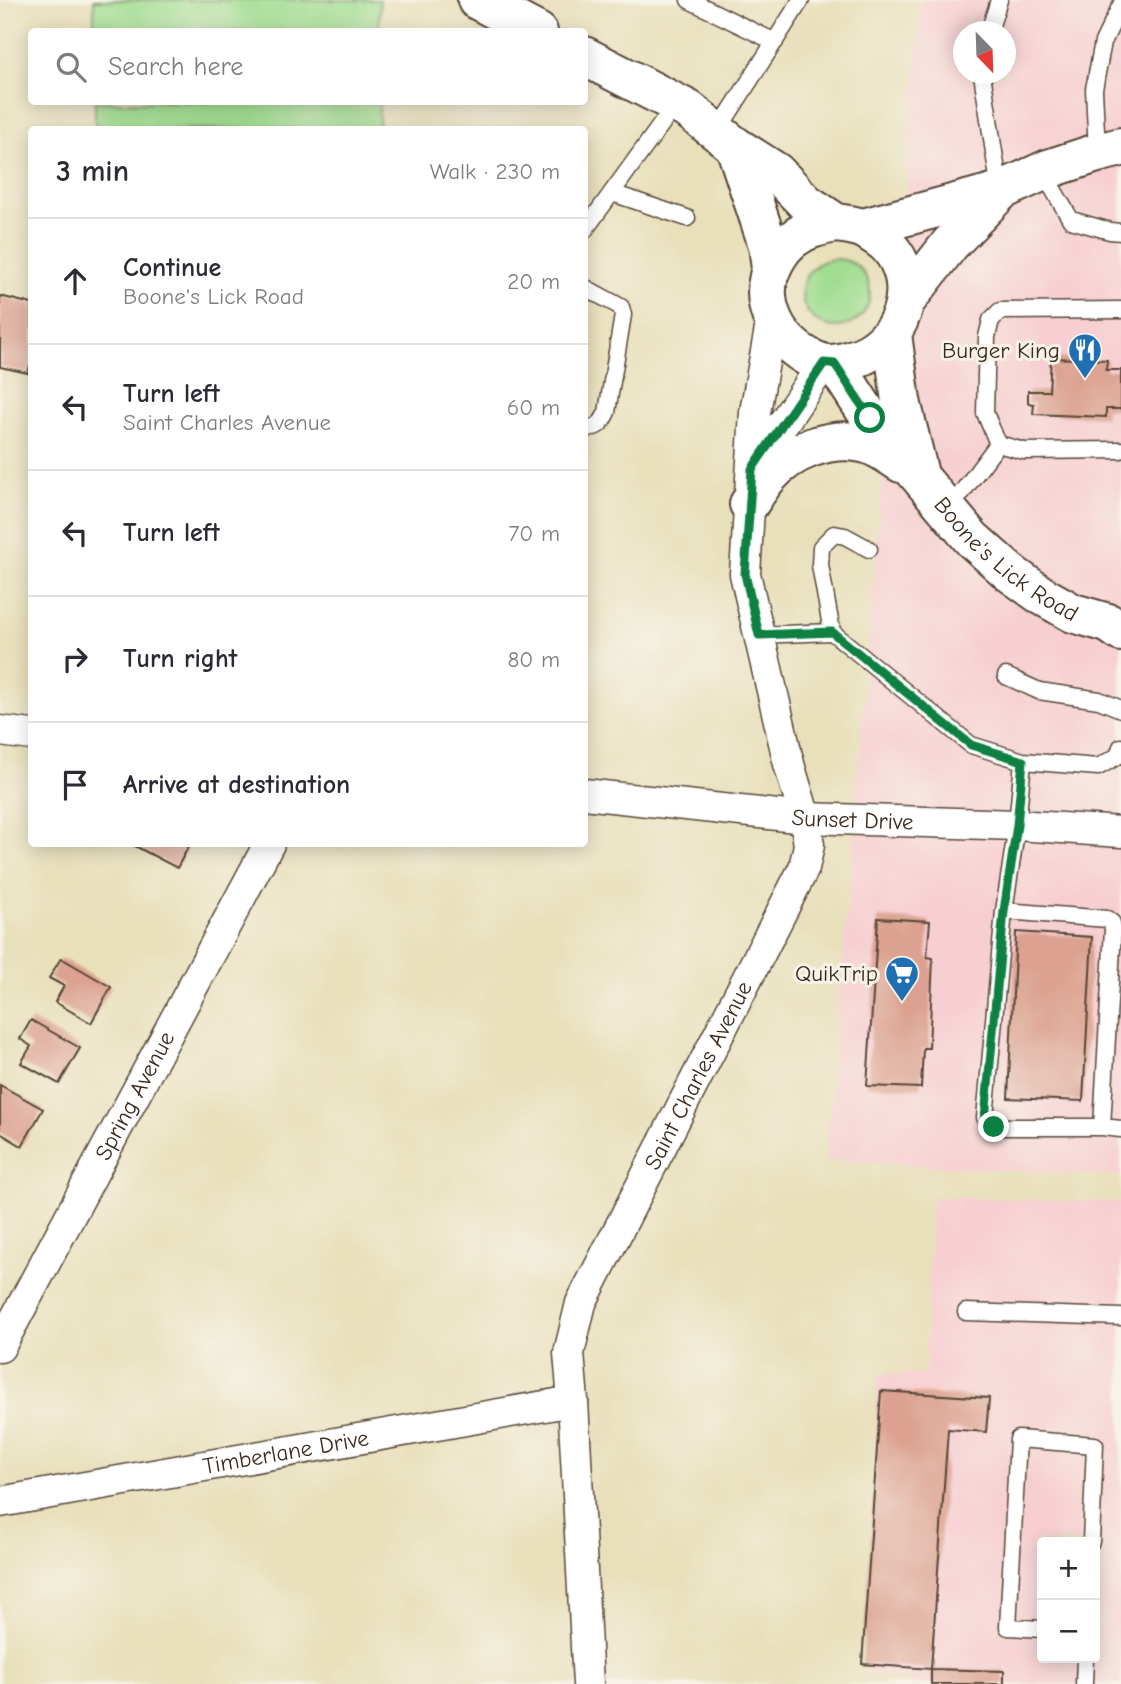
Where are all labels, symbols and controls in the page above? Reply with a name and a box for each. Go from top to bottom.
north arrow [953,21,1016,84]
search box [28,28,588,105]
icon: search [52,48,90,86]
text: Search here [108,52,243,82]
text: 3 min [56,154,129,189]
text: Walk · 230 m [430,158,560,185]
text: Continue [123,253,221,283]
icon: ahead [56,262,94,300]
text: 20 m [507,268,560,295]
text: Boone's Lick Road [123,283,304,310]
restaurant icon: Burger King [1066,331,1104,380]
place label: Burger King [942,337,1060,364]
text: Turn left [123,379,220,409]
icon: left [56,388,94,426]
text: 60 m [507,394,560,421]
route start [854,402,885,433]
text: Saint Charles Avenue [123,409,331,436]
street label: Boone's Lick Road [929,491,1083,627]
icon: left [56,514,94,552]
text: Turn left [123,518,220,548]
text: 70 m [508,520,560,547]
icon: right [56,640,94,678]
text: Turn right [123,644,237,674]
text: 80 m [507,646,560,673]
icon: arrive [56,766,94,804]
text: Arrive at destination [123,770,350,800]
street label: Sunset Drive [790,803,914,835]
supermarket icon: QuikTrip [883,954,921,1003]
place label: QuikTrip [795,960,878,987]
street label: Saint Charles Avenue [638,976,757,1174]
street label: Spring Avenue [89,1027,180,1165]
route end [978,1111,1009,1142]
street label: Timberlane Drive [201,1424,371,1480]
map controls [1037,1537,1100,1663]
button: + [1037,1537,1100,1600]
button: − [1037,1600,1100,1663]

